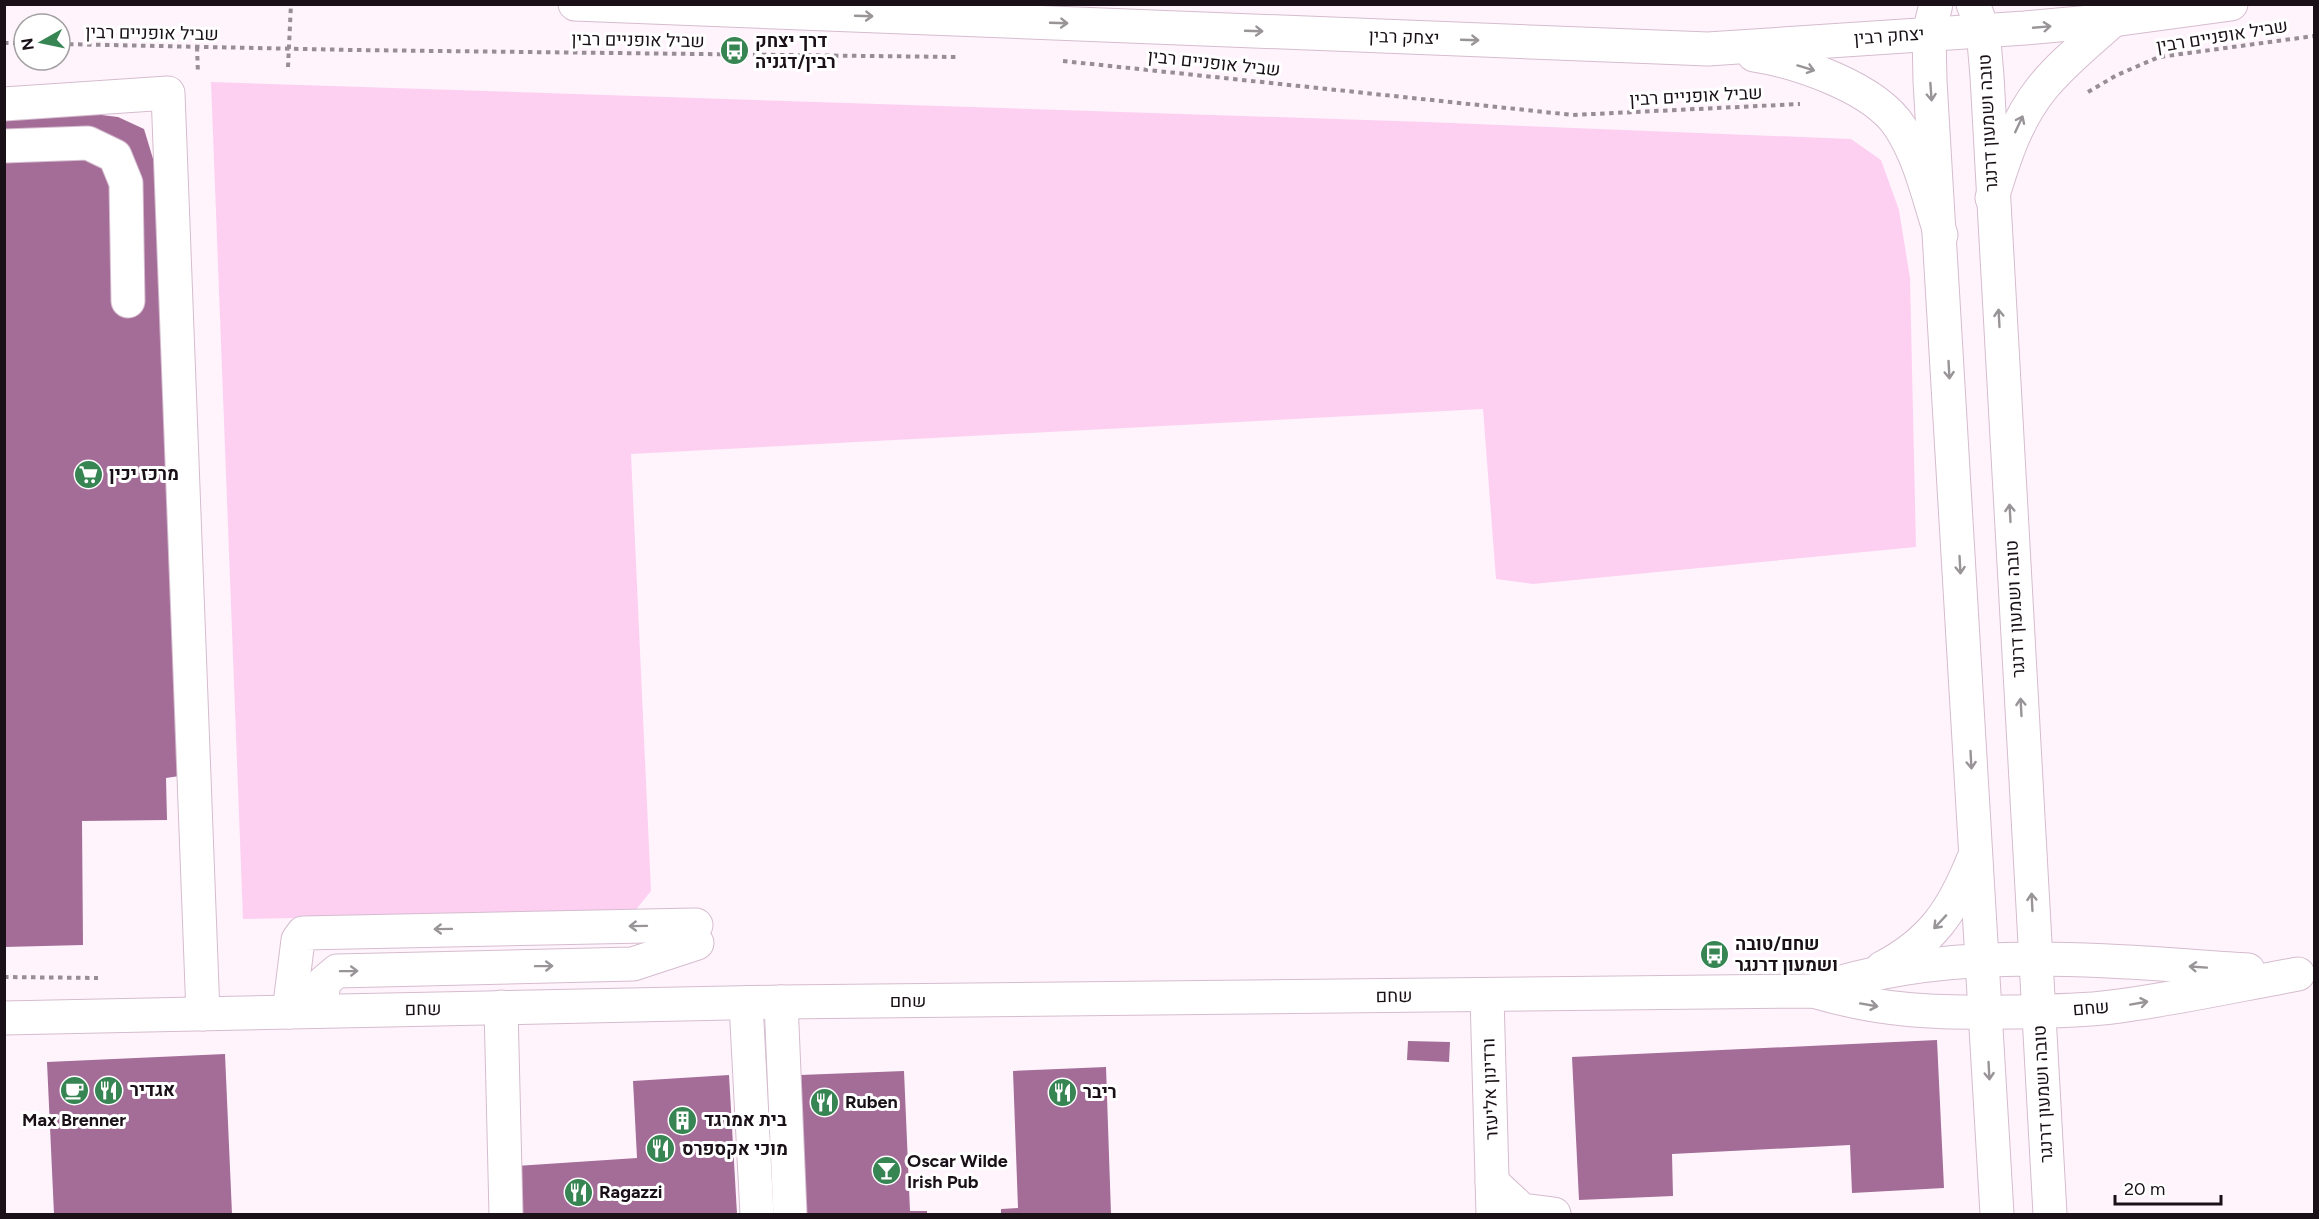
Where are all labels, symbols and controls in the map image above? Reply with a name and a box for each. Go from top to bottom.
one-way arrow [854,10,874,21]
north arrow [12,12,72,72]
street label: שביל אופניים רבין [2154,15,2290,57]
one-way arrow [1049,18,1069,29]
street label: שביל אופניים רבין [85,21,219,45]
one-way arrow [2031,21,2051,32]
street label: יצחק רבין [1853,23,1925,49]
street label: יצחק רבין [1368,25,1440,49]
one-way arrow [1244,26,1264,37]
street label: שביל אופניים רבין [571,28,705,52]
place label: דרך יצחק רבין/דגניה [755,30,836,73]
one-way arrow [1459,34,1479,45]
bus stop icon: דרך יצחק רבין/דגניה [718,35,750,67]
text: N [17,37,38,52]
street label: שביל אופניים רבין [1147,45,1281,81]
street label: טובה ושמעון דרנגר [1973,54,2003,192]
one-way arrow [1796,63,1815,74]
one-way arrow [1926,81,1937,101]
street label: שביל אופניים רבין [1629,82,1763,110]
one-way arrow [2014,115,2026,133]
one-way arrow [1993,308,2004,328]
one-way arrow [1943,360,1954,380]
supermarket icon: מרכז יכין [72,458,104,490]
place label: מרכז יכין [109,463,179,485]
one-way arrow [2004,503,2015,523]
street label: טובה ושמעון דרנגר [2000,540,2030,678]
one-way arrow [1954,554,1965,574]
one-way arrow [2015,698,2026,718]
one-way arrow [1965,749,1976,769]
one-way arrow [2026,892,2037,912]
one-way arrow [1933,915,1947,930]
one-way arrow [628,920,648,932]
one-way arrow [433,924,453,935]
place label: שחם/טובה ושמעון דרנגר [1735,933,1838,976]
bus stop icon: שחם/טובה ושמעון דרנגר [1698,938,1730,970]
one-way arrow [534,961,554,972]
one-way arrow [2188,961,2208,972]
one-way arrow [339,965,359,977]
street label: שחם [1375,985,1413,1007]
street label: שחם [890,990,926,1012]
street label: שחם [2072,995,2110,1021]
one-way arrow [2128,997,2148,1008]
street label: שחם [404,998,442,1020]
one-way arrow [1859,1000,1878,1011]
street label: טובה ושמעון דרנגר [2028,1025,2058,1163]
street label: ורדינון אליעזר [1477,1038,1503,1140]
one-way arrow [1983,1060,1994,1080]
restaurant icon: אגדיר [93,1074,125,1106]
cafe icon: Max Brenner [58,1075,90,1107]
restaurant icon: ריבר [1046,1076,1078,1108]
place label: אגדיר [130,1079,175,1101]
place label: ריבר [1083,1081,1117,1103]
restaurant icon: Ruben [808,1086,840,1118]
place label: Ruben [845,1091,898,1113]
building icon: בית אמרגד [667,1104,699,1136]
place label: Max Brenner [22,1109,126,1131]
place label: בית אמרגד [704,1109,787,1131]
restaurant icon: מוכי אקספרס [645,1133,677,1165]
place label: מוכי אקספרס [682,1138,788,1160]
place label: Oscar Wilde Irish Pub [907,1150,1008,1193]
bar icon: Oscar Wilde Irish Pub [870,1155,902,1187]
scale bar [2115,1168,2222,1206]
restaurant icon: Ragazzi [562,1176,594,1208]
text: 20 m [2124,1178,2165,1200]
place label: Ragazzi [599,1181,663,1203]

